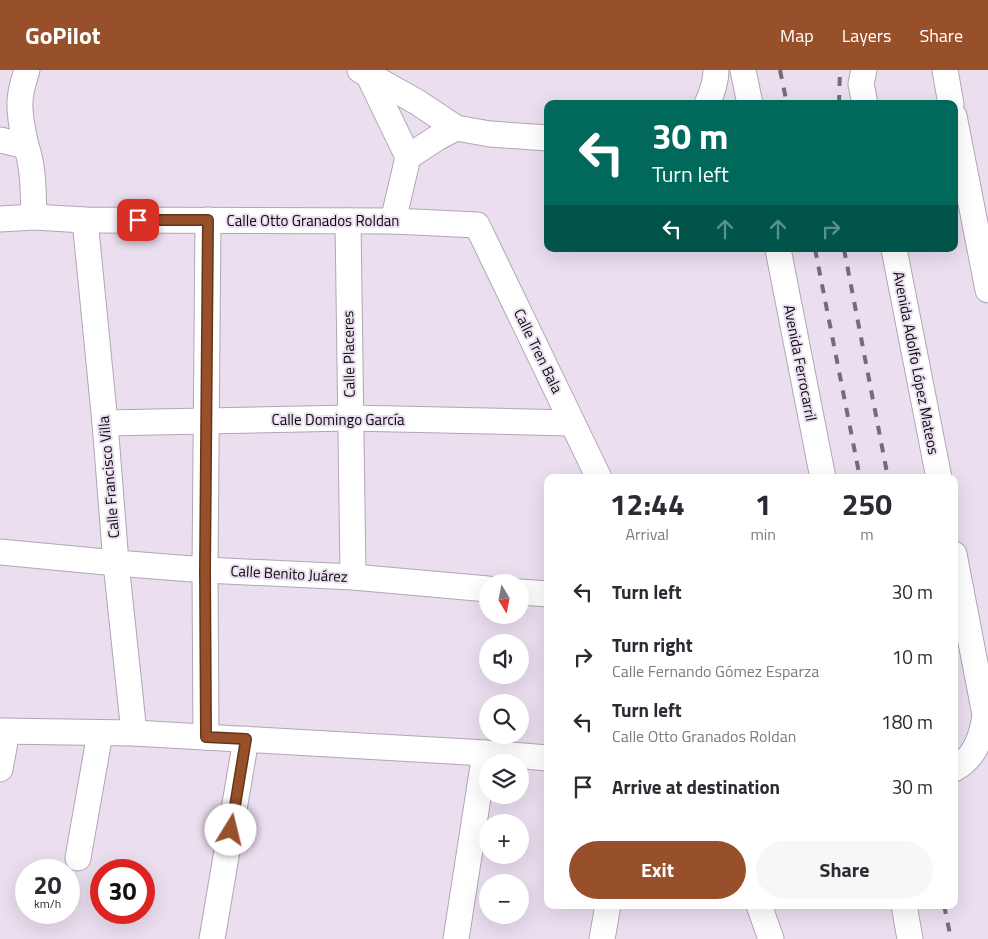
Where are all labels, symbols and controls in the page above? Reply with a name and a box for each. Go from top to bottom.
text: GoPilot [25,17,101,53]
text: Map [780,22,814,49]
text: Layers [842,22,891,49]
text: Share [919,22,963,49]
text: 30 m [652,109,728,163]
icon: left [569,120,634,185]
text: Turn left [652,157,729,191]
pin [117,199,159,241]
icon: arrive [124,206,152,234]
street label: Calle Otto Granados Roldan [227,209,399,232]
icon: left [658,215,686,243]
icon: ahead [711,215,739,243]
icon: ahead [764,215,792,243]
icon: right [817,215,845,243]
street label: Avenida Adolfo López Mateos [887,269,946,456]
street label: Avenida Ferrocarril [778,303,823,423]
street label: Calle Tren Bala [508,304,569,398]
street label: Calle Placeres [336,310,361,398]
street label: Calle Domingo García [271,408,405,431]
street label: Calle Francisco Villa [92,414,125,539]
text: 12:44 [610,481,685,527]
text: 1 [755,481,772,527]
text: 250 [842,481,892,527]
text: Arrival [626,522,669,546]
text: min [750,522,776,546]
text: m [860,522,874,546]
street label: Calle Benito Juárez [230,559,348,588]
north arrow [479,574,529,624]
map controls [479,574,529,924]
text: Turn left [612,577,682,606]
text: 30 m [892,577,933,606]
icon: left [569,578,597,606]
text: Turn right [612,630,693,659]
button: sound [479,634,529,684]
text: 10 m [892,642,933,671]
icon: right [569,643,597,671]
text: Calle Fernando Gómez Esparza [612,659,819,683]
button: search [479,694,529,744]
text: Turn left [612,695,682,724]
text: 180 m [881,707,933,736]
icon: left [569,708,597,736]
text: Calle Otto Granados Roldan [612,724,796,748]
button: layers [479,754,529,804]
text: Arrive at destination [612,772,780,801]
text: 30 m [892,772,933,801]
icon: arrive [569,773,597,801]
position arrow [204,803,256,855]
button: + [479,814,529,864]
button: Exit [569,841,746,899]
button: Share [756,841,933,899]
speed limit sign: 30 [90,859,155,924]
text: 20 [33,866,62,904]
button: − [479,874,529,924]
text: km/h [34,894,61,913]

